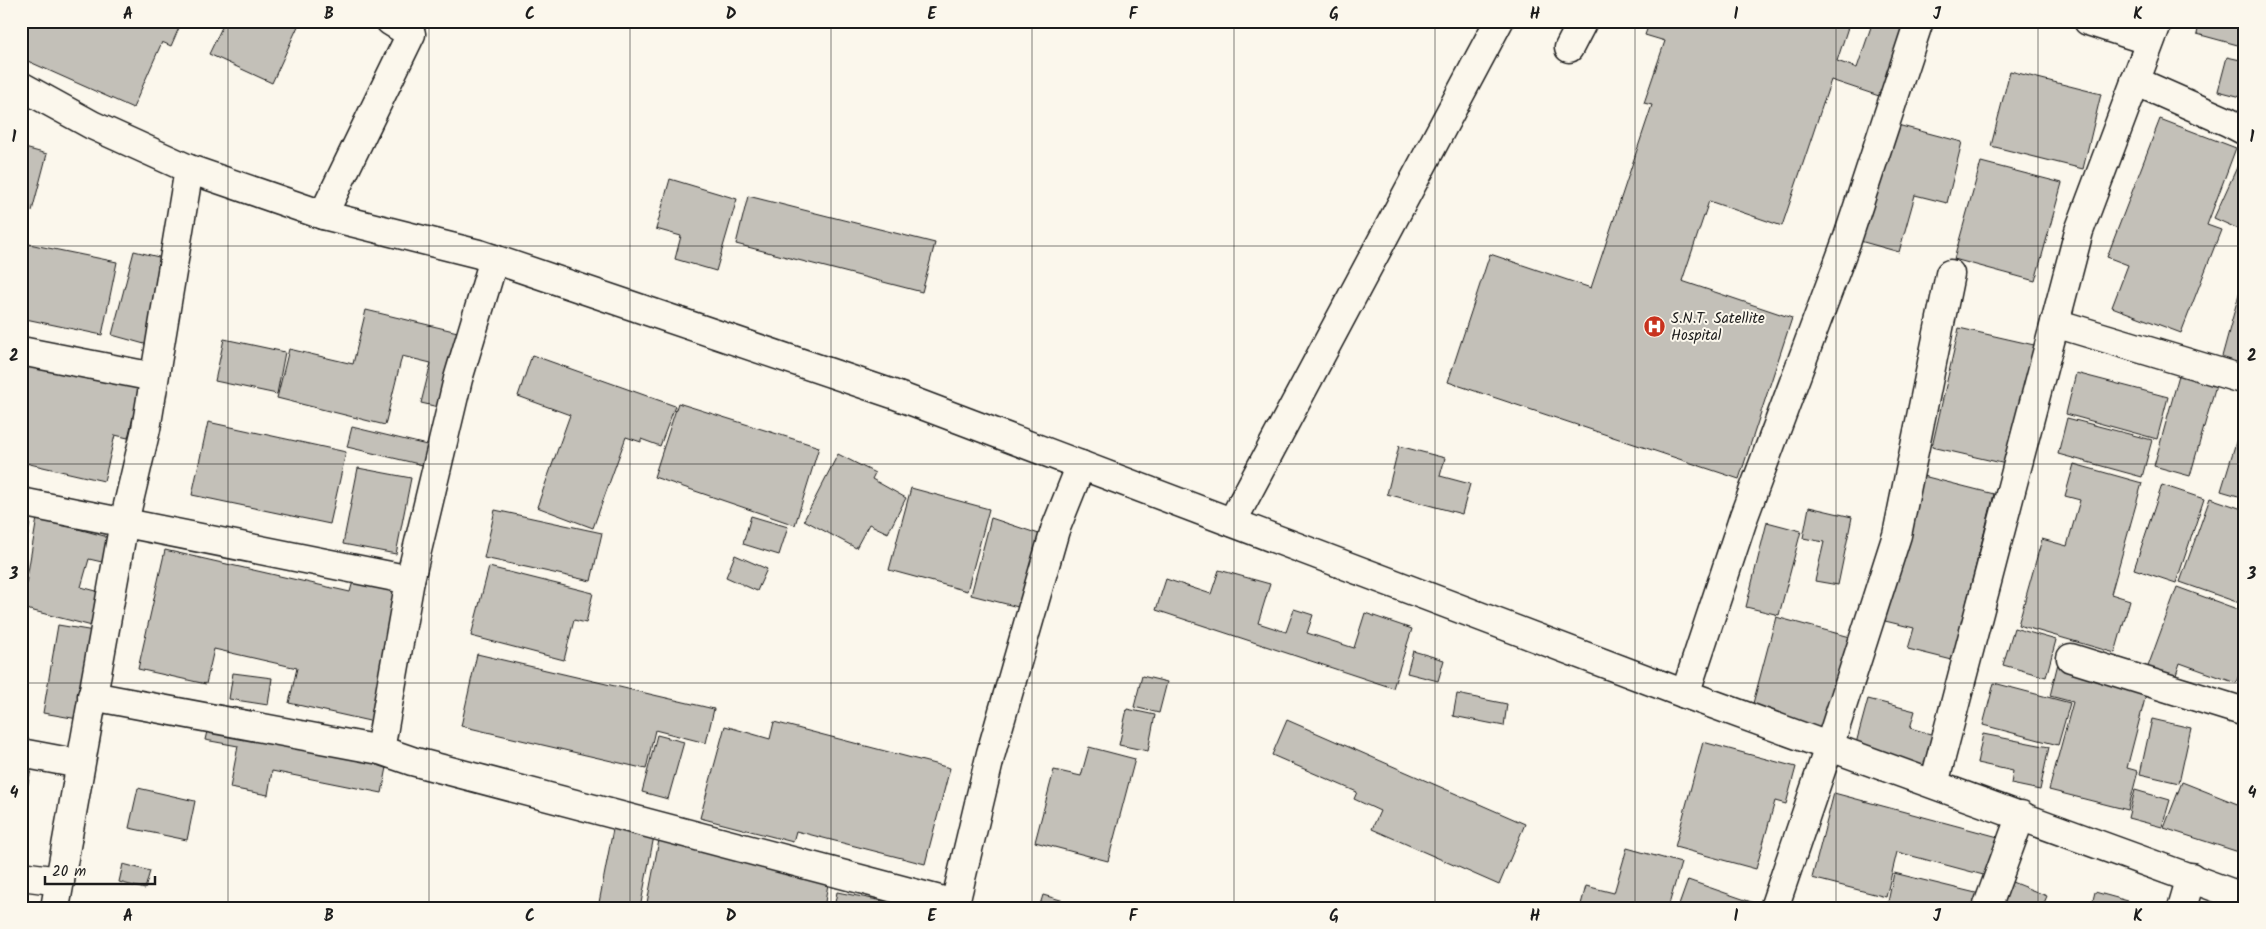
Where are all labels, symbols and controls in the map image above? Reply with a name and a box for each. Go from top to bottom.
text: A [123,2,133,27]
text: B [324,2,334,27]
text: C [525,2,535,27]
text: D [726,2,737,27]
text: E [928,2,938,27]
text: F [1129,2,1139,27]
text: G [1329,2,1339,27]
text: H [1530,2,1540,27]
text: I [1734,2,1739,27]
text: J [1933,2,1942,27]
text: K [2133,2,2143,27]
text: 1 [12,125,17,150]
text: 1 [2250,125,2255,150]
place label: S.N.T. Satellite Hospital [1671,307,1765,348]
hospital icon: S.N.T. Satellite Hospital [1643,315,1667,339]
text: 2 [9,344,19,369]
text: 2 [2247,344,2257,369]
text: 3 [9,562,19,587]
text: 3 [2247,562,2257,587]
text: 4 [10,781,19,806]
text: 4 [2248,781,2257,806]
scale bar [45,854,155,886]
text: 20 m [52,860,86,884]
text: A [123,904,133,929]
text: B [324,904,334,929]
text: C [525,904,535,929]
text: D [726,904,737,929]
text: E [928,904,938,929]
text: F [1129,904,1139,929]
text: G [1329,904,1339,929]
text: H [1530,904,1540,929]
text: I [1734,904,1739,929]
text: J [1933,904,1942,929]
text: K [2133,904,2143,929]

